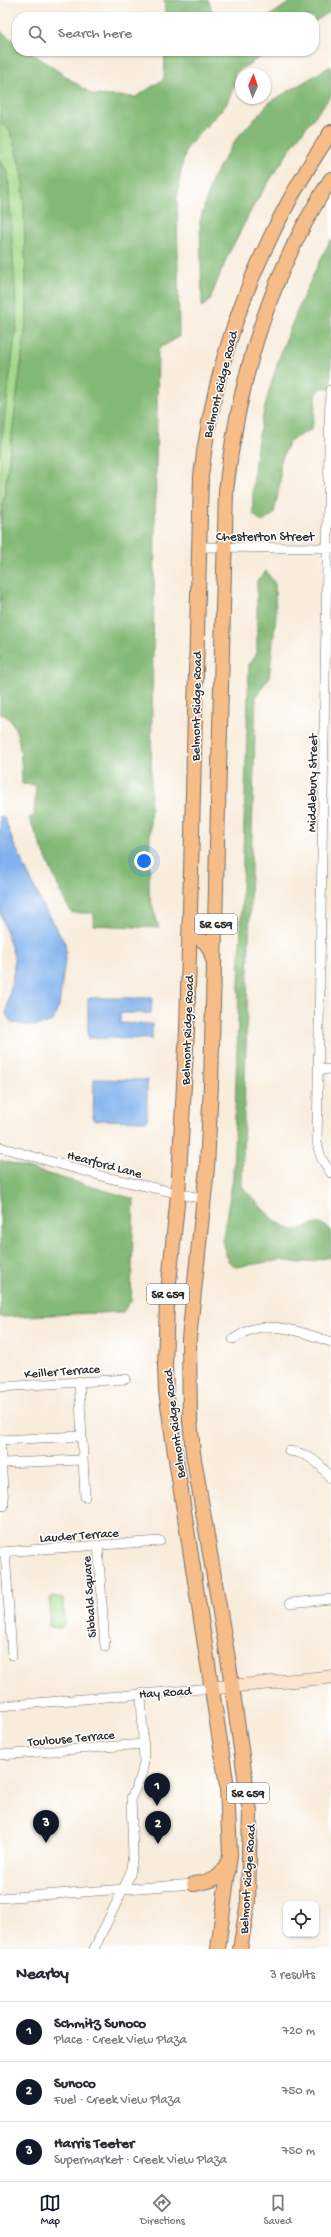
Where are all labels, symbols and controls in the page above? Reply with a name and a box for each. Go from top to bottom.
search box [12,12,319,56]
icon: search [26,23,48,45]
text: Search here [58,25,132,43]
north arrow [235,68,271,104]
street label: Belmont Ridge Road [201,328,242,441]
street label: Chesterton Street [216,530,316,545]
street label: Belmont Ridge Road [189,650,206,762]
street label: Middlebury Street [305,732,322,832]
your location [134,851,154,871]
road number: SR 659 [195,914,237,934]
street label: Belmont Ridge Road [179,974,198,1086]
street label: Hearford Lane [65,1148,144,1183]
road number: SR 659 [147,1284,189,1304]
street label: Keiller Terrace [24,1362,101,1383]
street label: Belmont Ridge Road [161,1367,190,1480]
street label: Lauder Terrace [39,1526,120,1547]
street label: Sibbald Square [80,1555,101,1638]
street label: Hay Road [138,1684,193,1703]
street label: Toulouse Terrace [26,1728,116,1751]
pin: 1 [144,1773,170,1806]
road number: SR 659 [227,1783,269,1803]
pin: 3 [33,1810,59,1843]
pin: 2 [145,1811,171,1844]
street label: Belmont Ridge Road [237,1823,260,1935]
map controls [283,1901,319,1937]
button: locate [283,1901,319,1937]
text: Nearby [16,1965,69,1985]
text: 3 results [270,1968,315,1983]
text: Schmitz Sunoco [54,2015,146,2033]
text: 1 [26,2024,32,2039]
text: 720 m [282,2024,315,2039]
text: Place · Creek View Plaza [54,2033,187,2048]
text: Sunoco [54,2075,96,2093]
text: 2 [26,2084,32,2099]
text: 750 m [282,2084,315,2099]
text: Fuel · Creek View Plaza [54,2093,181,2108]
text: Harris Teeter [54,2135,134,2153]
text: 3 [26,2144,32,2159]
text: 750 m [282,2144,315,2159]
text: Supermarket · Creek View Plaza [54,2153,227,2168]
tab: Map [39,2192,61,2228]
tab: Directions [140,2192,185,2228]
tab: Saved [263,2192,292,2228]

